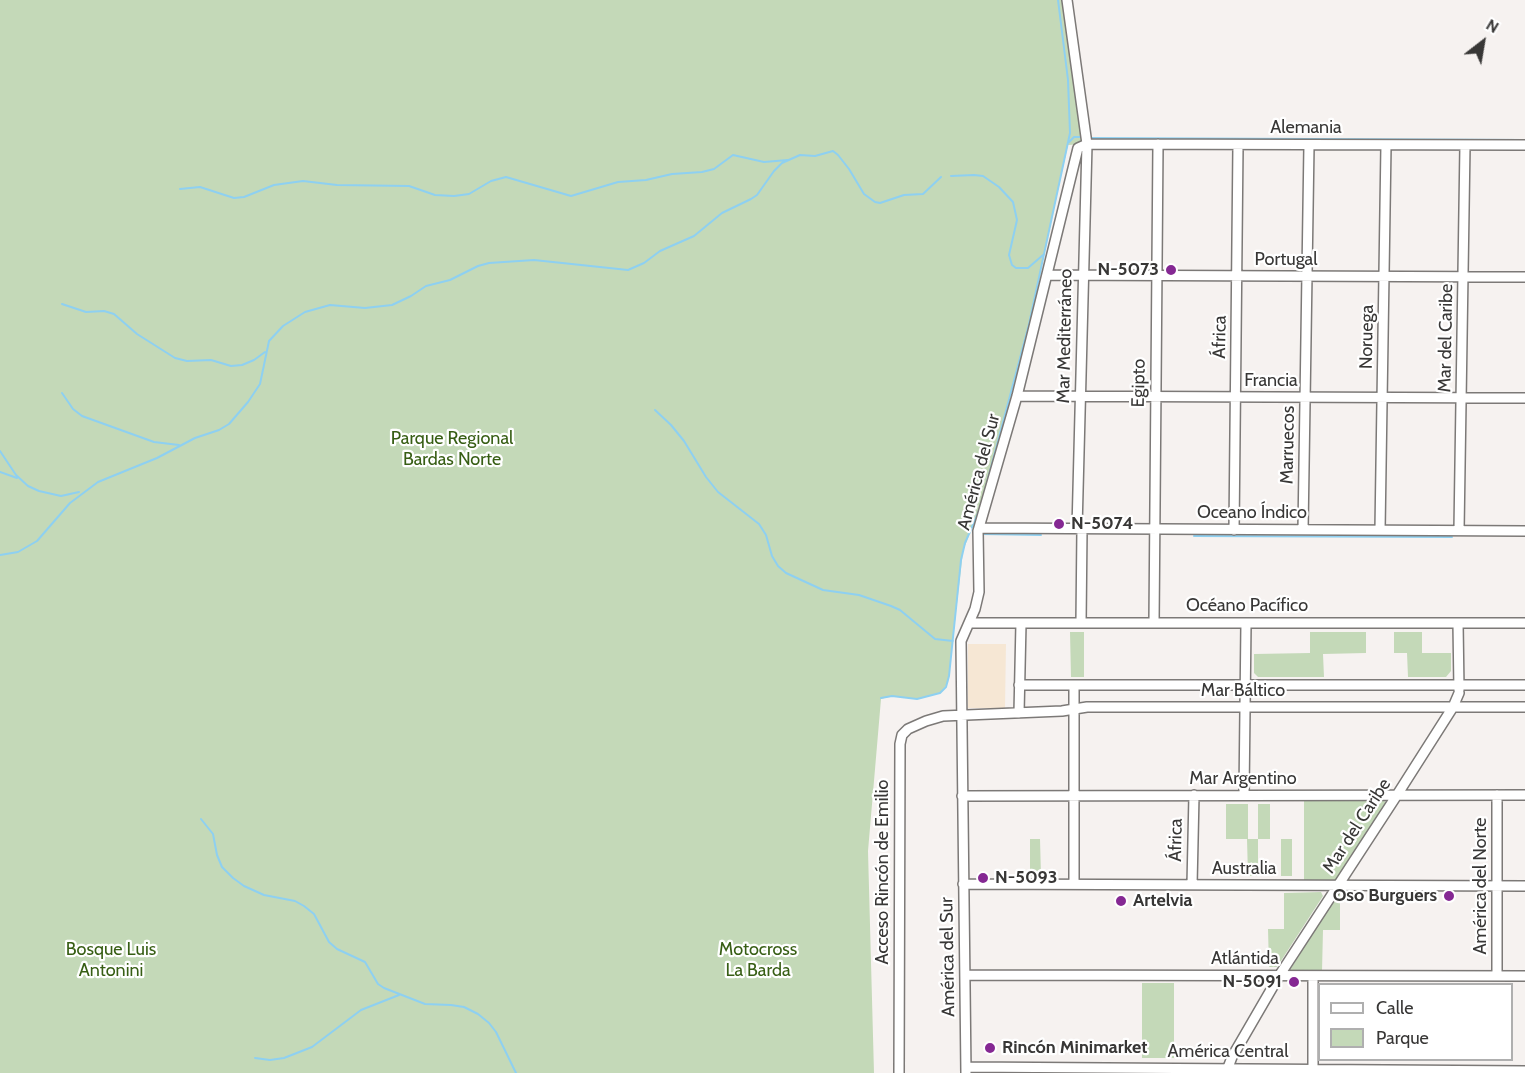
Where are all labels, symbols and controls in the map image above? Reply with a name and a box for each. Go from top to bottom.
north arrow [1453,12,1513,72]
text: N [1483,15,1502,37]
street label: Alemania [1270,117,1342,139]
street label: Portugal [1255,249,1317,271]
place label: N-5073 [1097,259,1159,281]
marker: N-5073 [1164,263,1178,277]
street label: Mar Mediterráneo [1053,269,1077,403]
street label: Mar del Caribe [1434,283,1458,393]
street label: Noruega [1356,305,1378,369]
street label: África [1209,315,1231,359]
street label: Egipto [1128,359,1150,407]
street label: Francia [1244,370,1298,392]
street label: Marruecos [1277,406,1299,484]
street label: América del Sur [953,411,1005,533]
park label: Parque Regional Bardas Norte [391,428,513,470]
street label: Oceano Índico [1197,502,1307,524]
place label: N-5074 [1071,513,1133,535]
marker: N-5074 [1052,517,1066,531]
street label: Océano Pacífico [1186,595,1308,617]
street label: Mar Báltico [1201,680,1285,702]
street label: Mar Argentino [1189,768,1297,790]
street label: Mar del Caribe [1318,774,1396,878]
street label: Acceso Rincón de Emilio [872,780,894,964]
street label: América del Norte [1470,817,1492,955]
street label: África [1165,818,1187,862]
street label: Australia [1212,858,1276,880]
place label: N-5093 [995,867,1057,889]
marker: N-5093 [976,871,990,885]
place label: Oso Burguers [1333,885,1437,907]
marker: Oso Burguers [1442,889,1456,903]
place label: Artelvia [1133,890,1193,912]
marker: Artelvia [1114,894,1128,908]
street label: América del Sur [936,897,960,1017]
park label: Bosque Luis Antonini [66,939,156,982]
park label: Motocross La Barda [719,939,797,982]
street label: Atlántida [1211,948,1279,970]
place label: N-5091 [1223,971,1282,993]
marker: N-5091 [1287,975,1301,989]
legend [1318,983,1513,1061]
text: Calle [1376,997,1413,1019]
text: Parque [1376,1027,1429,1049]
place label: Rincón Minimarket [1002,1037,1148,1059]
marker: Rincón Minimarket [983,1041,997,1055]
street label: América Central [1168,1041,1288,1063]

